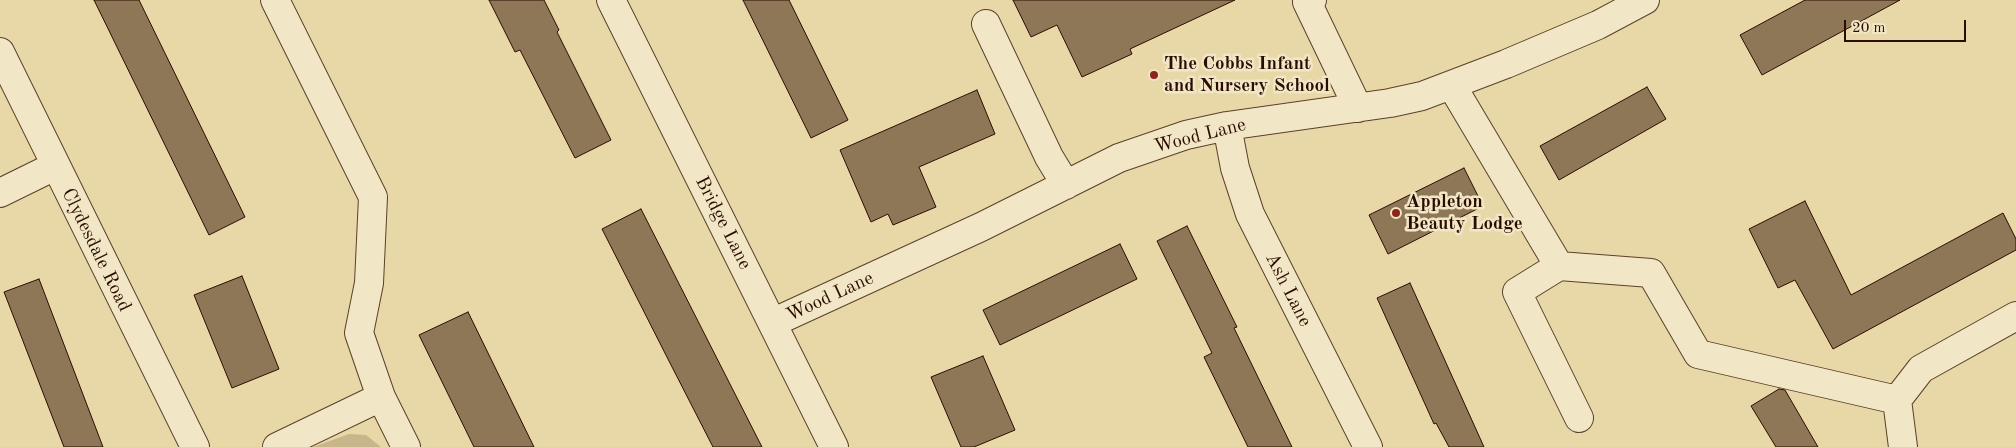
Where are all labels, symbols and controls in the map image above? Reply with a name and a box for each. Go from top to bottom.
scale bar [1846,10,1968,42]
text: 20 m [1852,21,1886,36]
place label: The Cobbs Infant and Nursery School [1164,53,1330,97]
marker: The Cobbs Infant and Nursery School [1148,69,1160,81]
street label: Wood Lane [1152,114,1248,158]
street label: Bridge Lane [690,173,756,273]
street label: Clydesdale Road [56,184,136,316]
place label: Appleton Beauty Lodge [1406,191,1523,235]
marker: Appleton Beauty Lodge [1390,207,1402,219]
street label: Ash Lane [1260,249,1316,331]
street label: Wood Lane [783,267,877,327]

